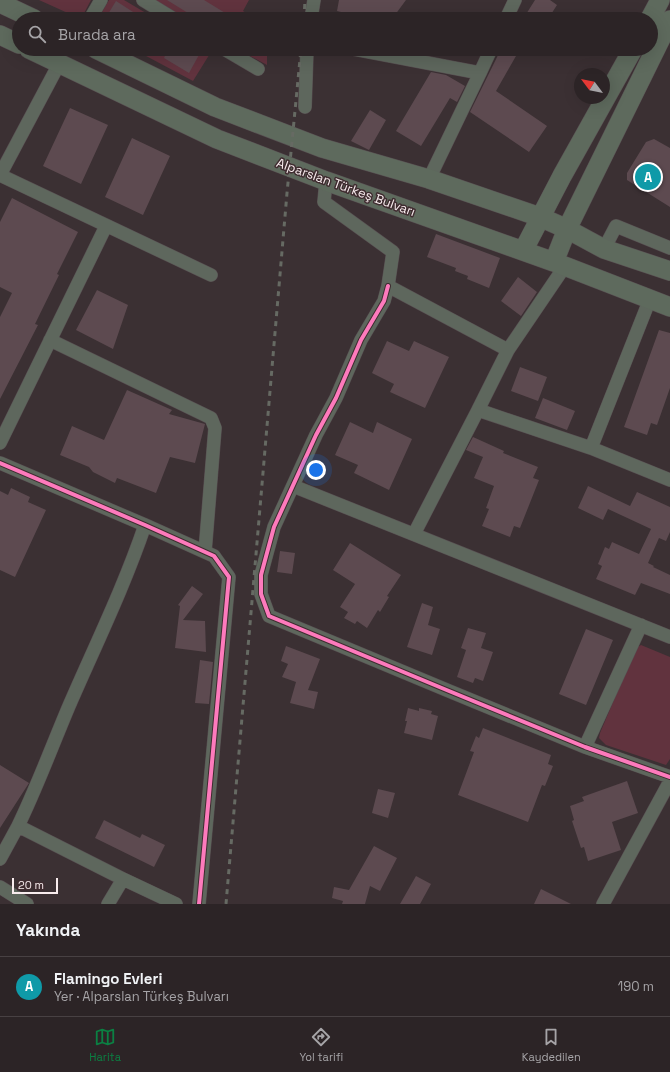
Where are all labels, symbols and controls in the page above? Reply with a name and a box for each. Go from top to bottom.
search box [12,12,658,56]
icon: search [26,23,48,45]
text: Burada ara [58,25,136,44]
north arrow [574,68,610,104]
street label: Alparslan Türkeş Bulvarı [274,154,418,220]
pin: A [635,162,661,192]
your location [306,460,326,480]
scale bar [12,876,58,895]
text: 20 m [18,878,44,892]
text: Yakında [16,919,80,941]
text: Flamingo Evleri [54,969,162,988]
text: A [25,978,33,995]
text: 190 m [618,978,654,995]
text: Yer · Alparslan Türkeş Bulvarı [54,988,229,1005]
tab: Harita [89,1026,121,1064]
tab: Yol tarifi [299,1026,343,1064]
tab: Kaydedilen [522,1026,581,1064]

